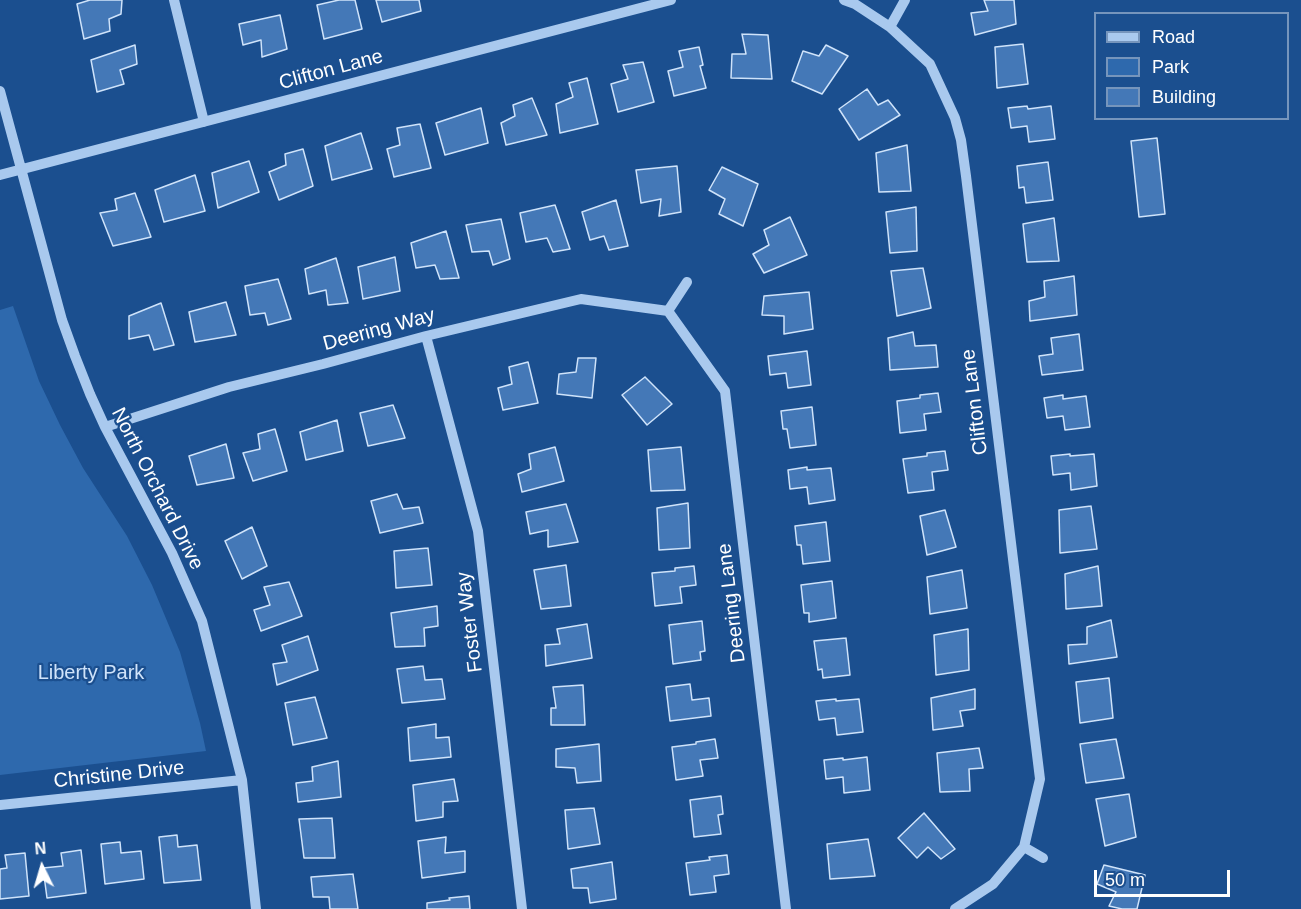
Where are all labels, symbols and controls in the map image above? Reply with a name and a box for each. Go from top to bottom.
legend [1094,12,1289,120]
text: Road [1152,27,1195,47]
street label: Clifton Lane [276,45,386,95]
text: Park [1152,57,1189,77]
text: Building [1152,87,1216,107]
street label: Deering Way [320,304,438,356]
street label: Clifton Lane [957,348,993,456]
street label: North Orchard Drive [106,404,208,574]
street label: Deering Lane [713,542,751,664]
street label: Foster Way [452,570,488,674]
park label: Liberty Park [38,661,144,685]
street label: Christine Drive [53,756,185,794]
north arrow [12,837,72,897]
text: N [34,840,47,858]
scale bar [1097,858,1234,896]
text: 50 m [1105,870,1145,890]

